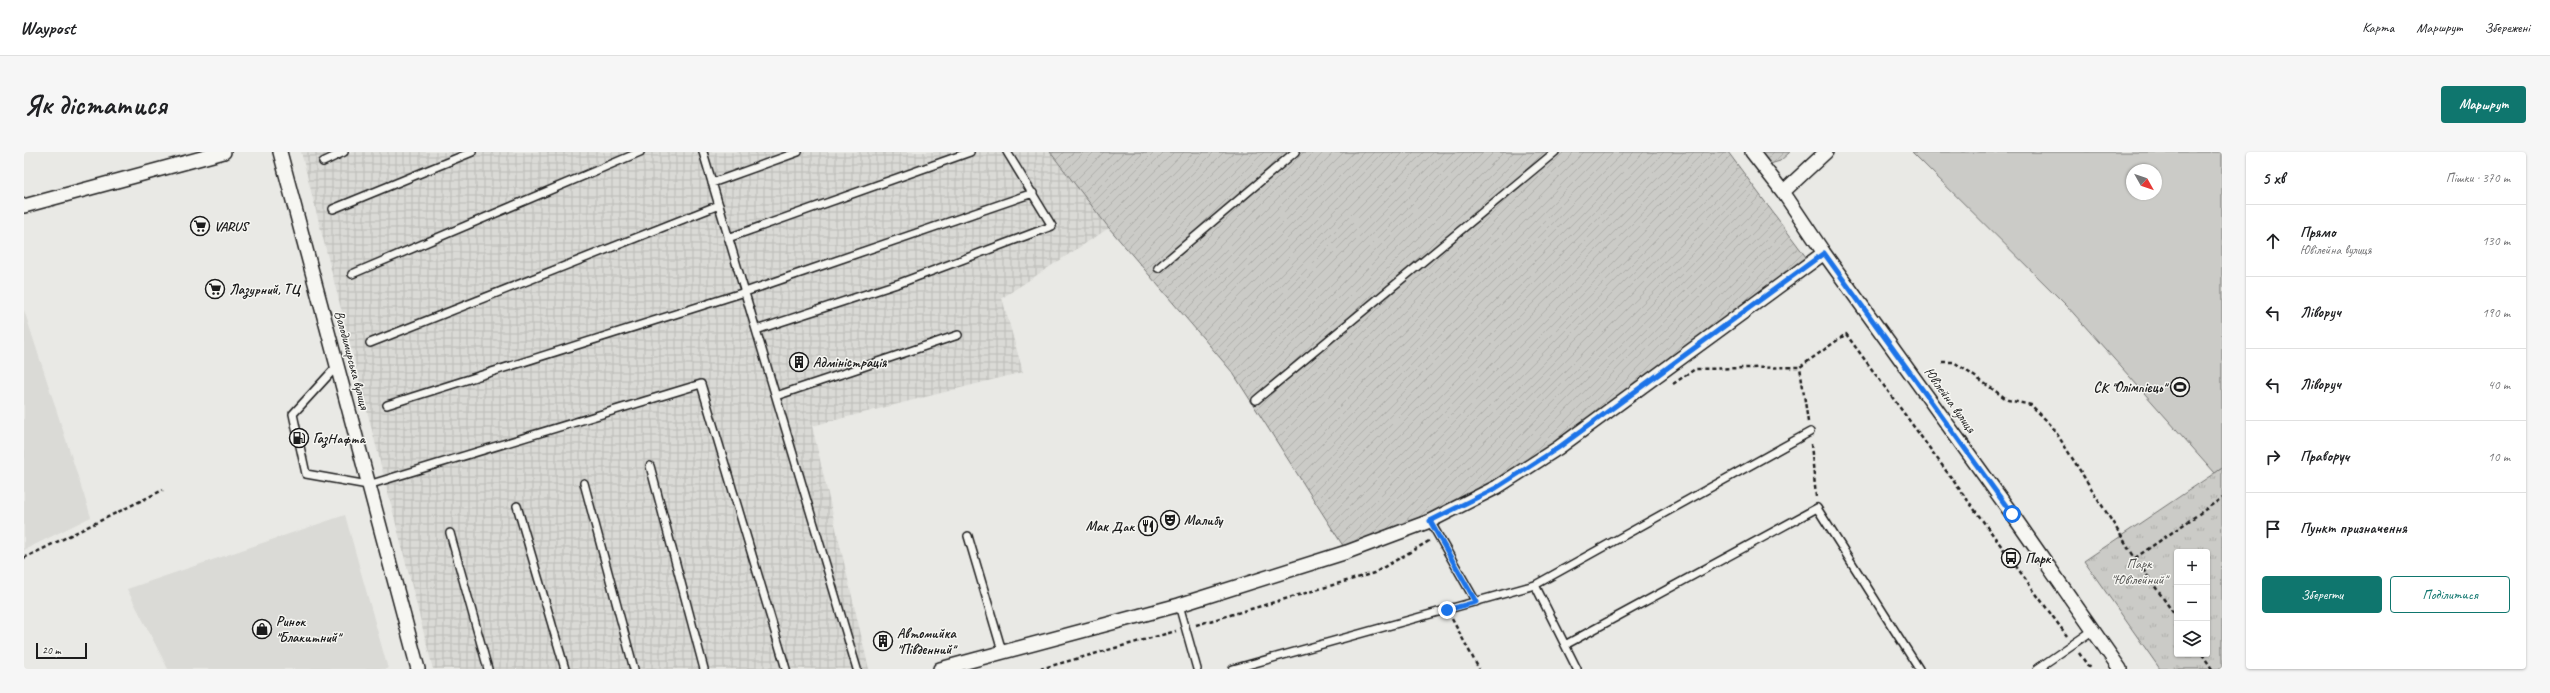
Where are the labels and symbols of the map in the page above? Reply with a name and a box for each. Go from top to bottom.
north arrow [2126,164,2162,200]
supermarket icon: VARUS [189,215,211,237]
place label: VARUS [214,218,251,235]
supermarket icon: Лазурний, ТЦ [204,278,226,300]
place label: Лазурний, ТЦ [229,281,301,299]
street label: Володимирська вулиця [331,309,374,413]
building icon: Адміністрація [788,351,810,373]
place label: Адміністрація [813,354,887,371]
street label: Ювілейна вулиця [1920,364,1980,437]
sports icon: СК "Олімпієць" [2169,376,2191,398]
place label: СК "Олімпієць" [2094,379,2170,396]
fuel station icon: ГазНафта [288,427,310,449]
place label: ГазНафта [313,430,367,448]
route start [2003,505,2021,523]
theatre icon: Малибу [1159,509,1181,531]
place label: Малибу [1184,512,1225,529]
restaurant icon: Мак Дак [1137,515,1159,537]
place label: Мак Дак [1086,518,1135,535]
bus stop icon: Парк [2000,547,2022,569]
place label: Парк [2025,550,2052,567]
park label: Парк "Ювілейний" [2111,555,2170,588]
route end [1438,601,1456,619]
place label: Ринок "Блакитний" [276,613,344,646]
shop icon: Ринок "Блакитний" [251,618,273,640]
place label: Автомийка "Південний" [897,625,958,658]
building icon: Автомийка "Південний" [872,630,894,652]
scale bar [36,641,87,660]

